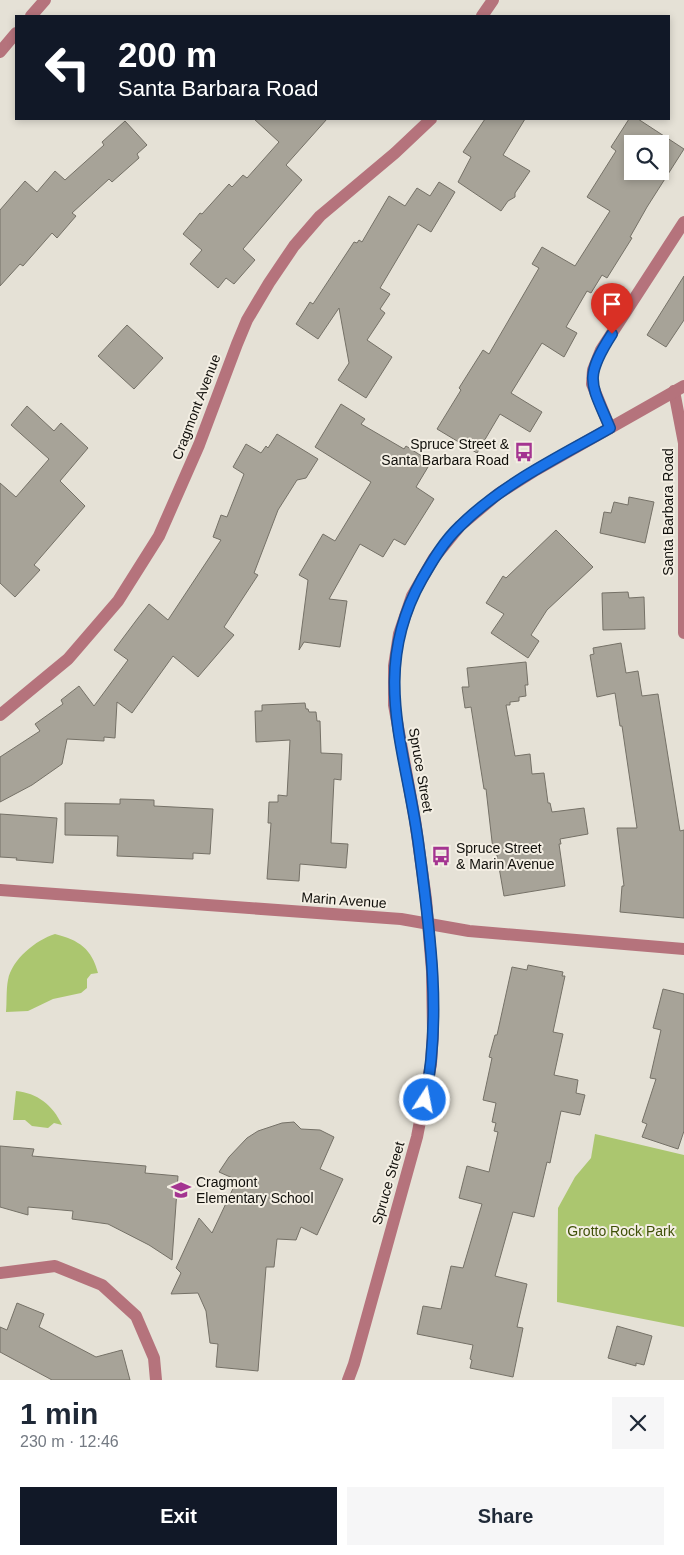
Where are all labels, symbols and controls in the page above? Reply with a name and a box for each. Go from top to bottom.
icon: left [35,35,100,100]
text: 200 m [118,35,217,74]
text: Santa Barbara Road [118,76,319,101]
map controls [624,135,669,180]
button: search [624,135,669,180]
pin [591,283,633,334]
icon: arrive [598,290,626,318]
street label: Cragmont Avenue [168,352,224,462]
place label: Spruce Street & Santa Barbara Road [381,436,510,468]
bus stop icon: Spruce Street & Santa Barbara Road [513,441,535,463]
street label: Santa Barbara Road [660,448,676,576]
street label: Spruce Street [406,726,436,814]
place label: Spruce Street & Marin Avenue [456,840,555,872]
bus stop icon: Spruce Street & Marin Avenue [430,845,452,867]
street label: Marin Avenue [301,889,387,911]
position arrow [398,1073,450,1125]
street label: Spruce Street [369,1140,408,1226]
place label: Cragmont Elementary School [196,1174,314,1206]
school or university icon: Cragmont Elementary School [170,1179,192,1201]
park label: Grotto Rock Park [567,1223,676,1239]
text: 1 min [20,1397,98,1430]
button: close [612,1397,664,1449]
text: 230 m · 12:46 [20,1433,119,1450]
button: Exit [20,1487,337,1545]
button: Share [347,1487,664,1545]

